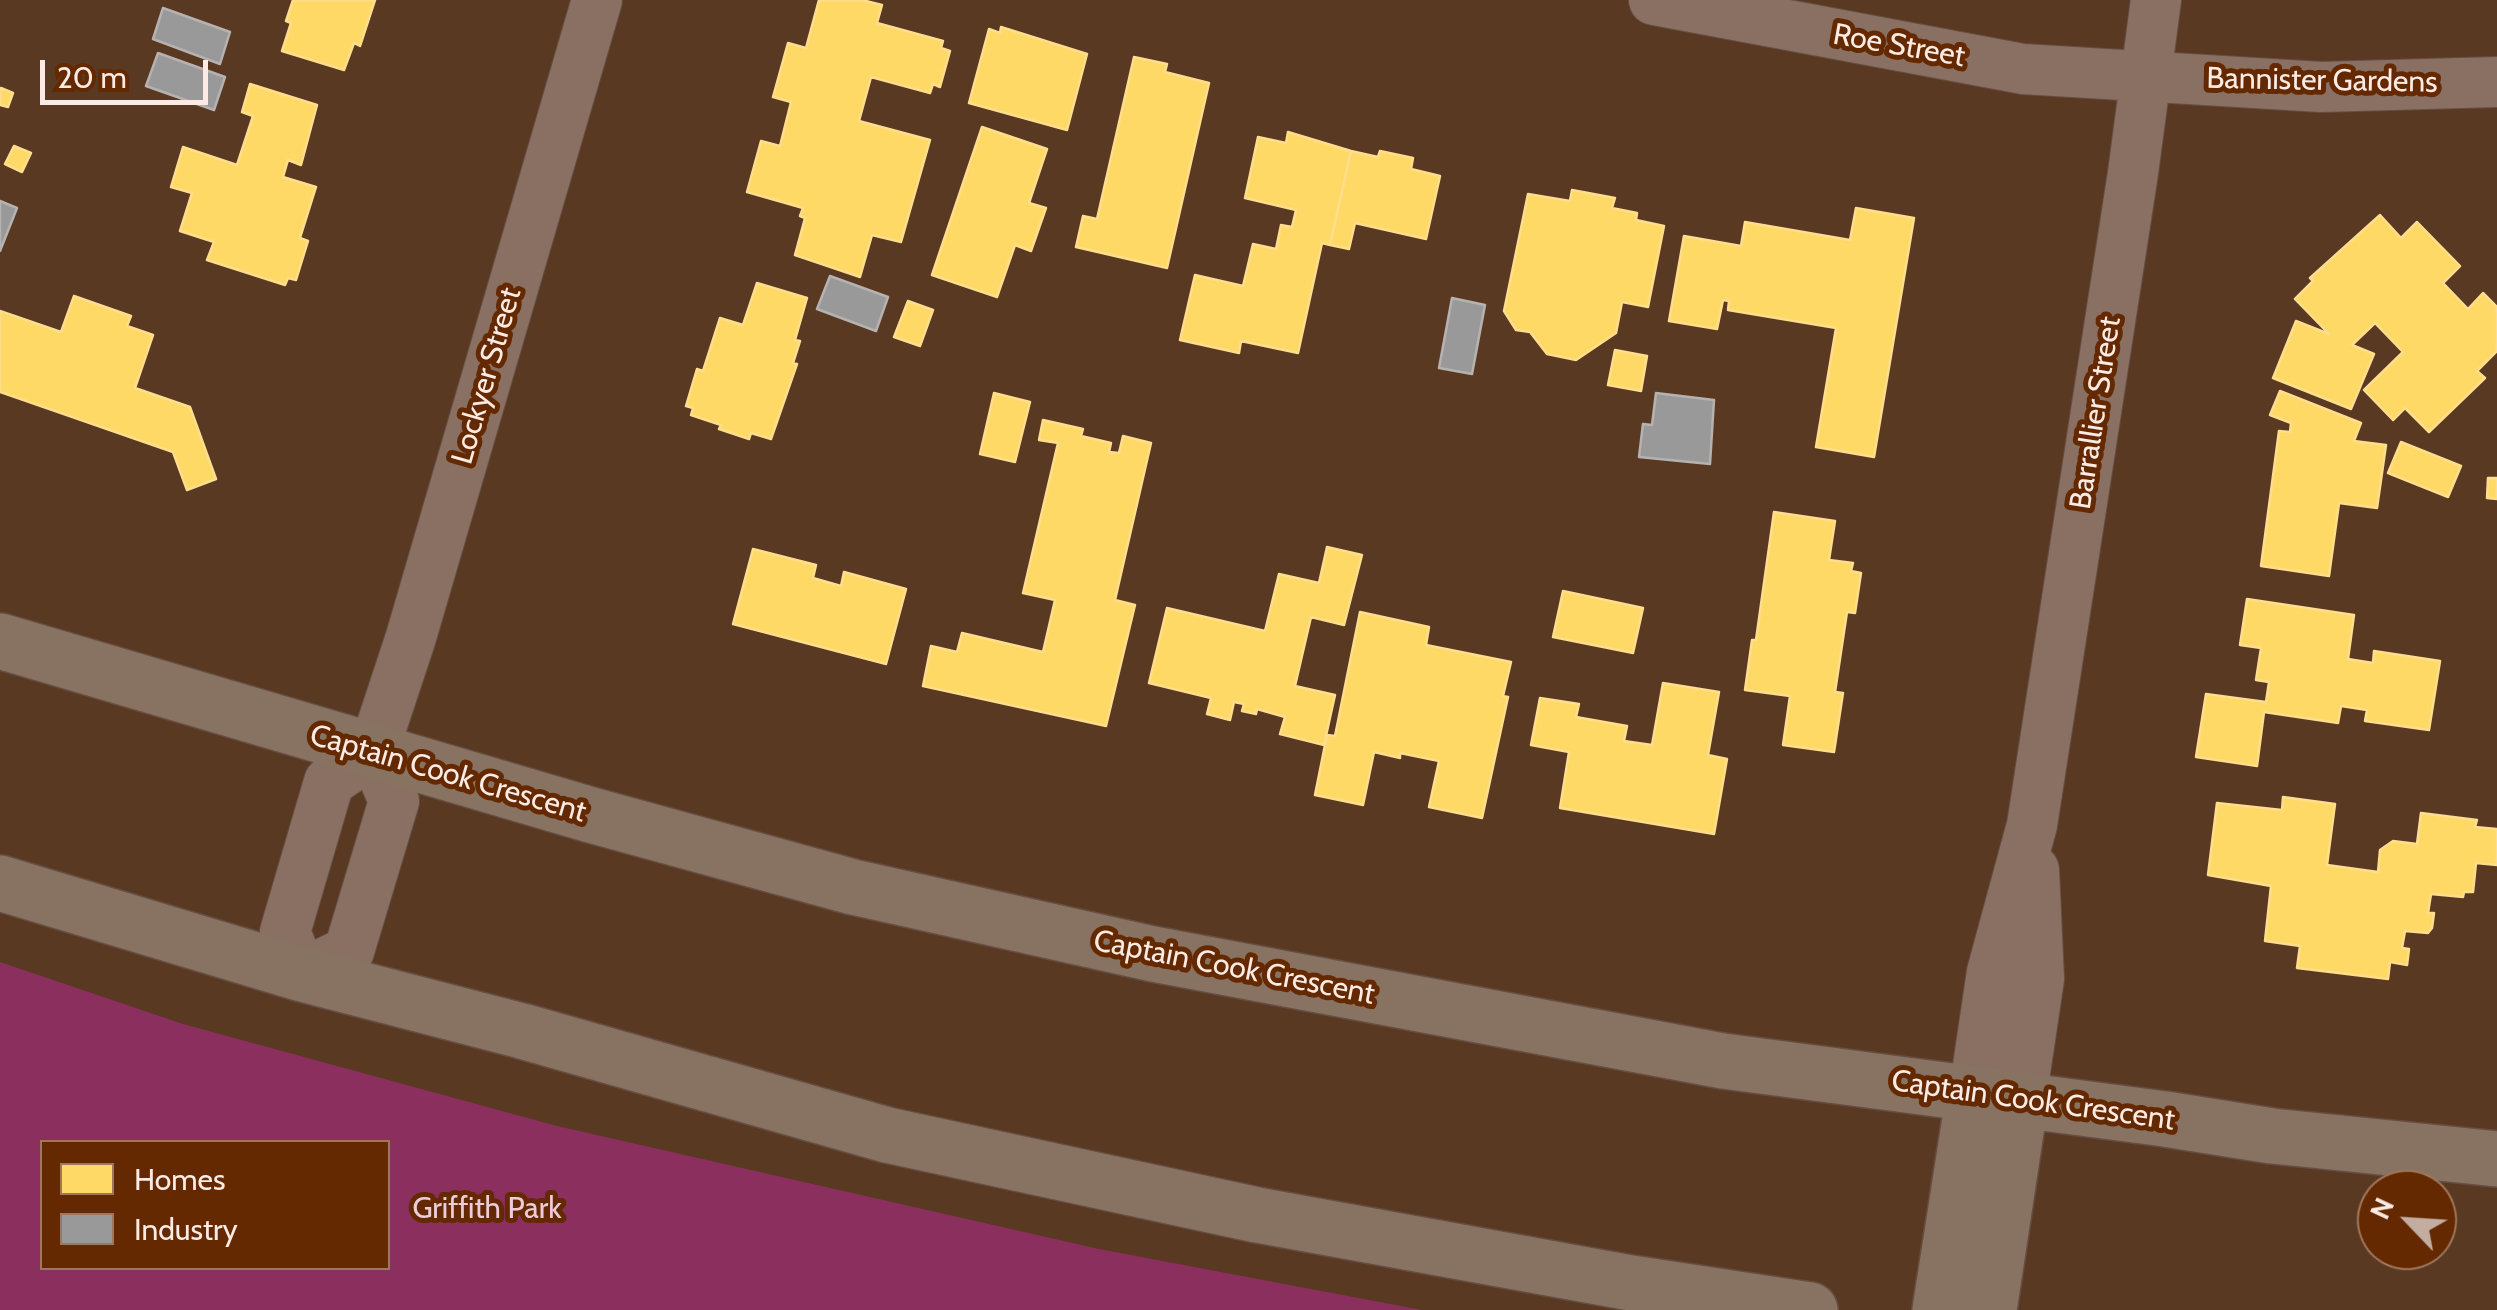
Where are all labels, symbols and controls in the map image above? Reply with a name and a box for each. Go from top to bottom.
street label: Roe Street [1830,17,1968,75]
scale bar [45,40,212,102]
text: 20 m [57,59,127,96]
street label: Bannister Gardens [2206,61,2438,101]
street label: Lockyer Street [445,284,529,468]
street label: Barrallier Street [2063,314,2129,512]
street label: Captain Cook Crescent [306,717,590,831]
street label: Captain Cook Crescent [1090,923,1378,1013]
street label: Captain Cook Crescent [1889,1063,2177,1139]
legend [40,1140,390,1270]
text: Homes [134,1161,225,1198]
north arrow [2357,1170,2457,1270]
park label: Griffith Park [412,1191,562,1227]
text: N [2362,1192,2401,1224]
text: Industry [134,1211,238,1248]

